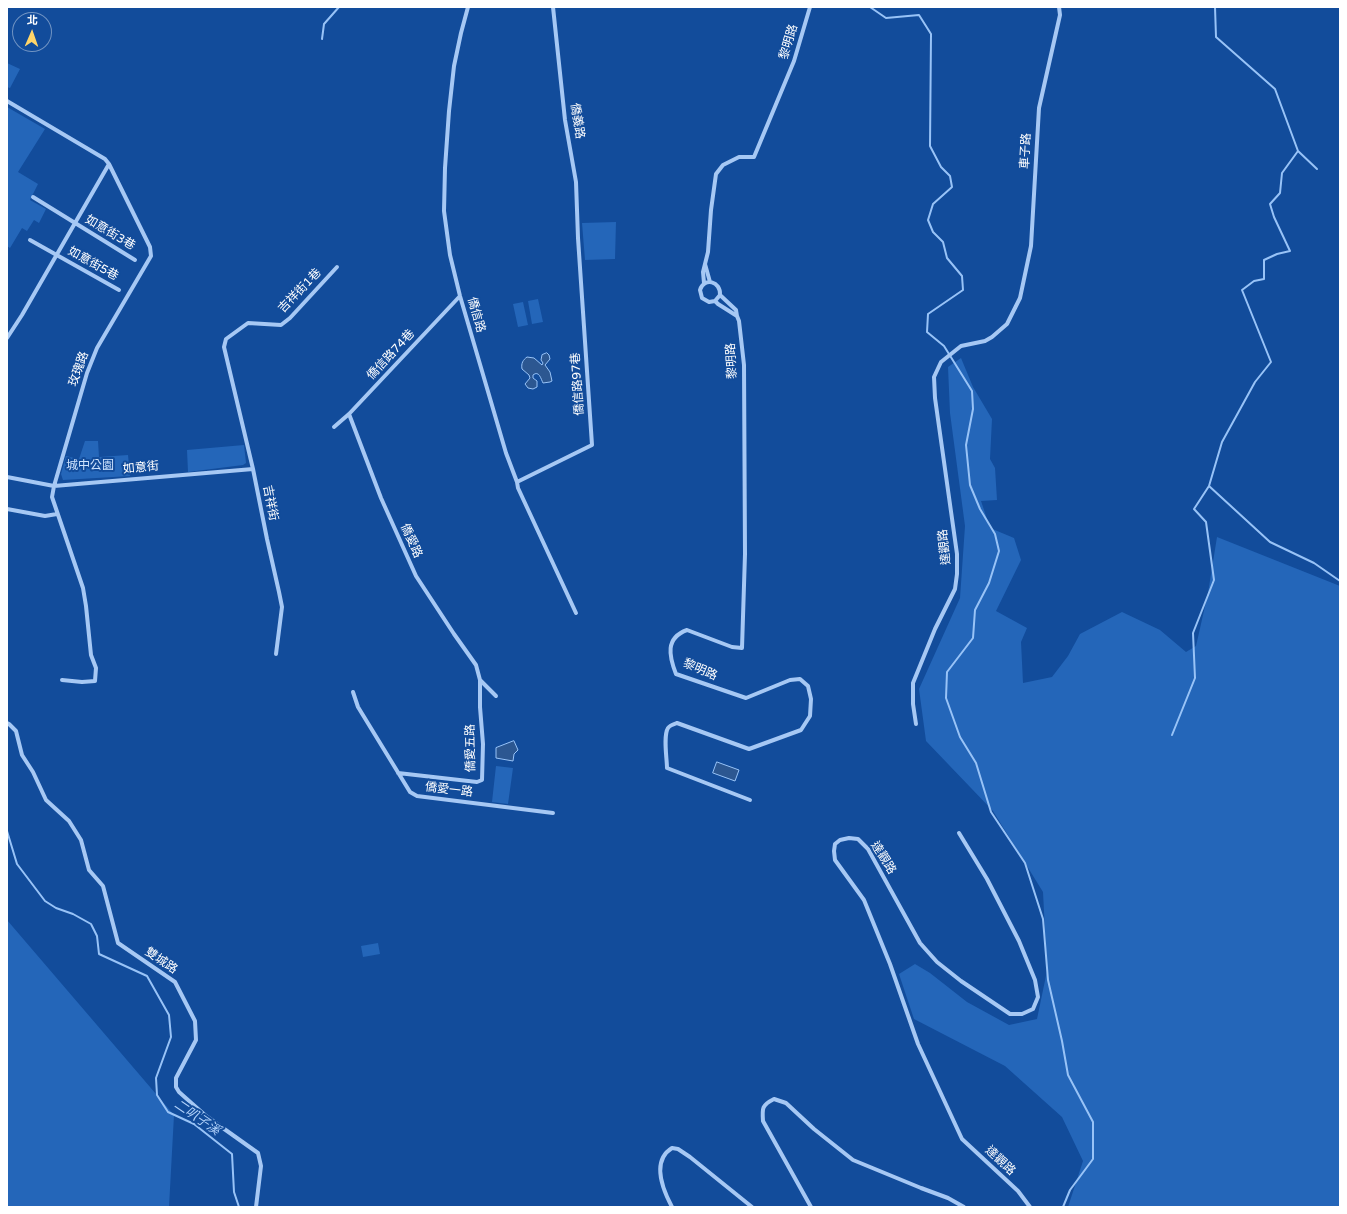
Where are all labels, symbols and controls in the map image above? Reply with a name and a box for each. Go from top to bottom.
north arrow [12,12,52,52]
text: 北 [27,14,38,27]
street label: 黎明路 [777,23,801,61]
street label: 僑義路 [567,102,587,140]
street label: 車子路 [1018,133,1034,169]
street label: 如意街3巷 [82,213,138,253]
street label: 如意街5巷 [65,244,121,284]
street label: 吉祥街1巷 [276,266,324,316]
street label: 僑信路 [464,296,488,334]
street label: 僑信路74巷 [364,327,418,383]
street label: 黎明路 [724,343,740,379]
street label: 玫瑰路 [66,350,92,388]
street label: 僑信路97巷 [569,352,587,416]
park label: 城中公園 [66,459,114,473]
street label: 如意街 [122,459,160,477]
street label: 吉祥街 [259,484,281,522]
street label: 僑愛路 [397,522,425,560]
street label: 達觀路 [936,528,954,566]
street label: 黎明路 [681,656,719,684]
street label: 僑愛五路 [463,724,479,772]
street label: 僑愛一路 [424,780,474,800]
street label: 達觀路 [867,839,899,877]
street label: 雙城路 [142,945,180,977]
water label: 二叭子溪 [171,1097,223,1139]
street label: 達觀路 [982,1143,1018,1179]

